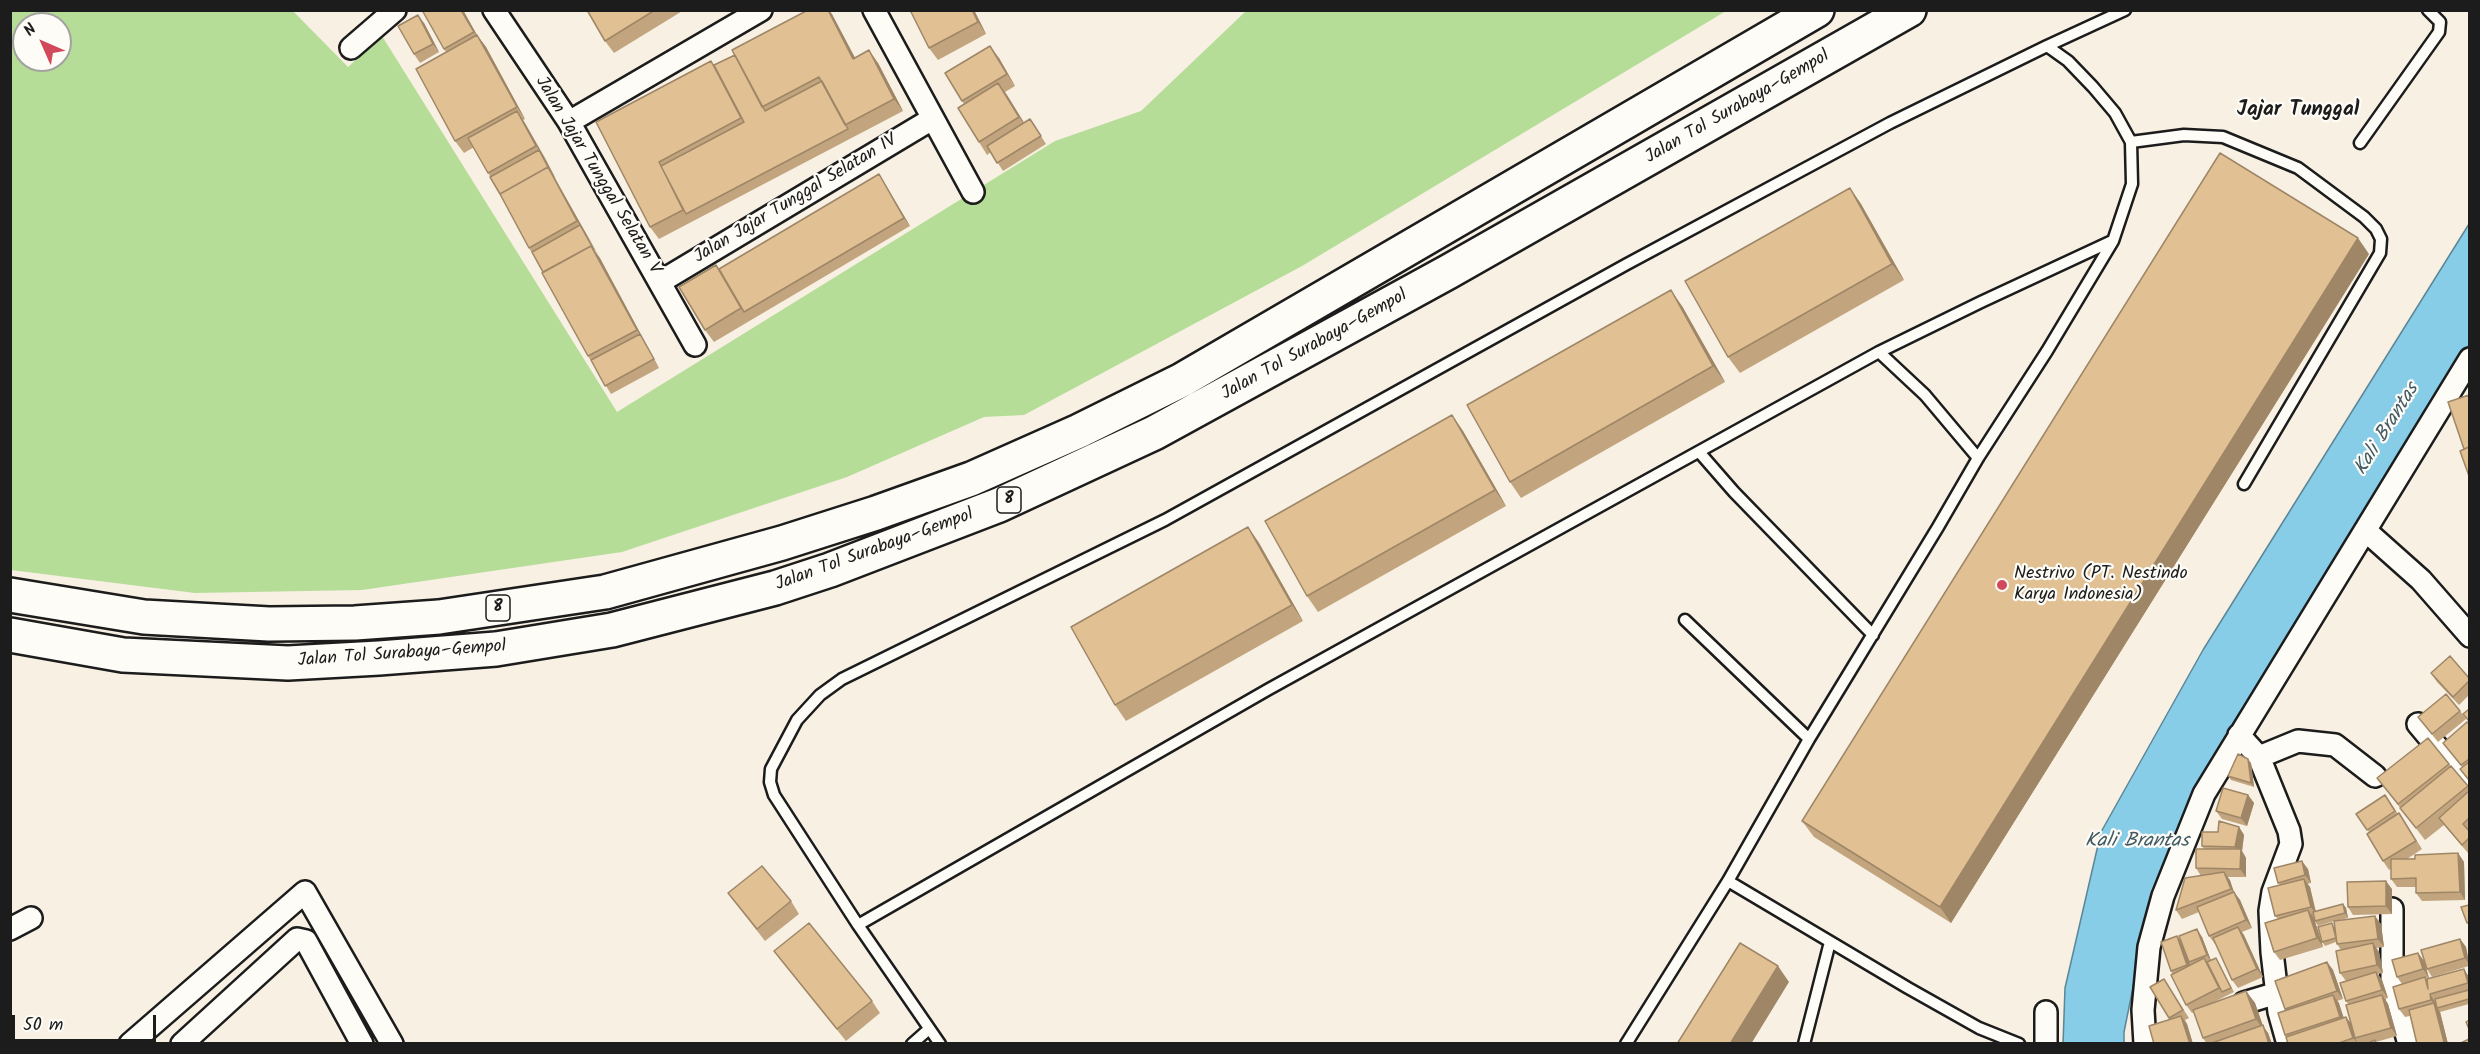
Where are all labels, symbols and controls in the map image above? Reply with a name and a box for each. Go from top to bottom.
north arrow [12,12,72,72]
text: N [18,18,43,43]
street label: Jalan Tol Surabaya–Gempol [1642,46,1834,170]
street label: Jalan Jajar Tunggal Selatan V [529,73,665,279]
district label: Jajar Tunggal [2237,98,2359,124]
street label: Jalan Jajar Tunggal Selatan IV [691,131,901,269]
street label: Jalan Tol Surabaya–Gempol [1218,286,1412,406]
water label: Kali Brantas [2350,380,2426,480]
road number: 8 [997,487,1021,513]
street label: Jalan Tol Surabaya–Gempol [773,505,977,597]
place label: Nestrivo (PT. Nestindo Karya Indonesia) [2014,564,2188,606]
marker: Nestrivo (PT. Nestindo Karya Indonesia) [1995,578,2009,592]
road number: 8 [486,595,510,621]
street label: Jalan Tol Surabaya–Gempol [297,637,507,673]
water label: Kali Brantas [2085,831,2189,855]
scale bar [15,1003,159,1041]
text: 50 m [23,1011,63,1040]

